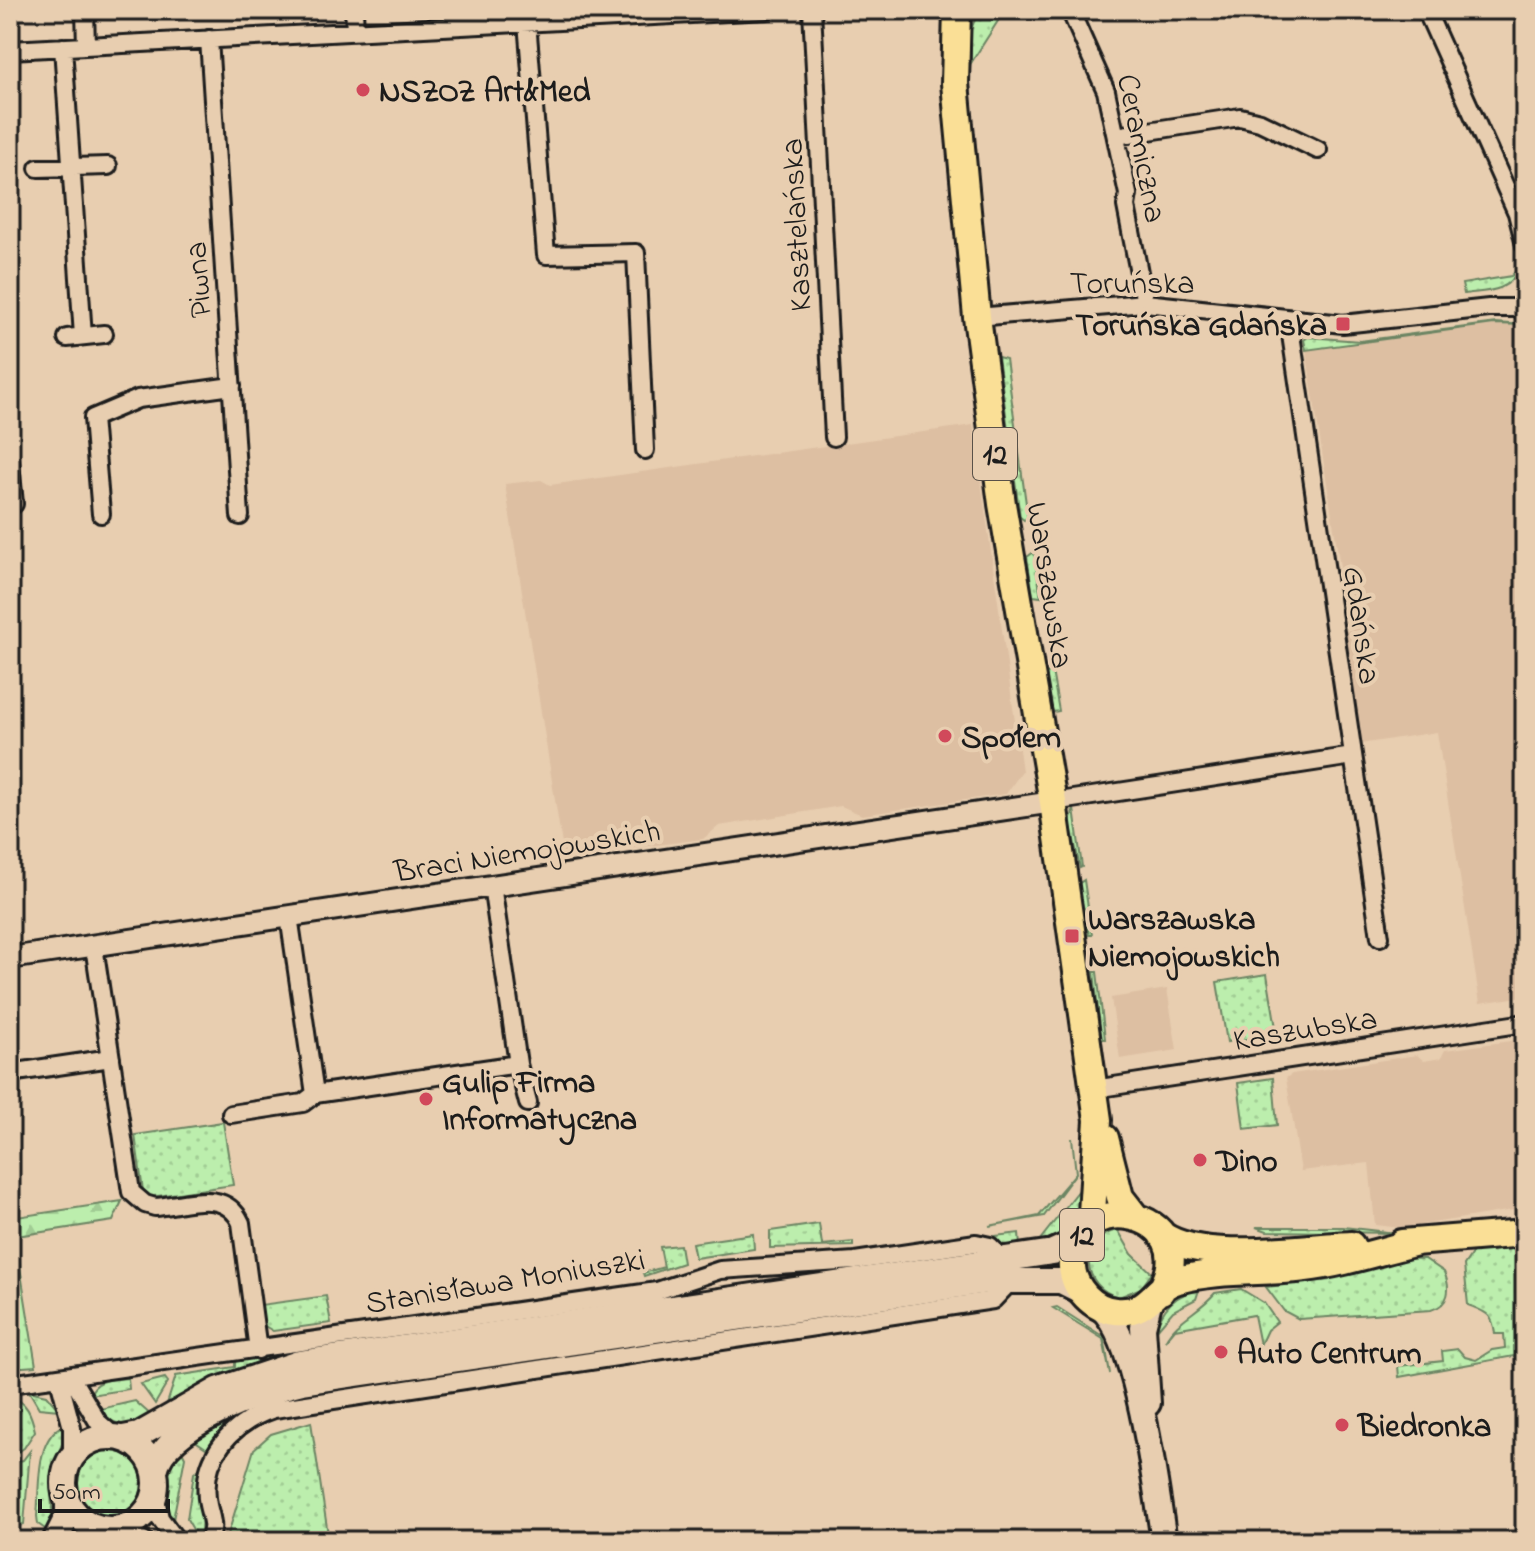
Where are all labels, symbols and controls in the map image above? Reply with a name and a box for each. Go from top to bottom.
place label: NSZOZ Art&Med [379,70,590,117]
street label: Ceramiczna [1102,70,1177,227]
marker: NSZOZ Art&Med [354,81,372,99]
street label: Kasztelańska [770,137,827,313]
street label: Piwna [174,240,227,320]
street label: Toruńska [1069,262,1195,309]
place label: Toruńska Gdańska [1075,304,1327,351]
marker: Toruńska Gdańska [1334,315,1352,333]
road number: 12 [973,428,1017,480]
street label: Warszawska [1011,499,1084,672]
street label: Gdańska [1328,563,1391,688]
place label: Społem [961,716,1061,763]
marker: Społem [936,727,954,745]
street label: Braci Niemojowskich [390,809,664,898]
place label: Warszawska Niemojowskich [1088,898,1280,982]
marker: Warszawska Niemojowskich [1063,927,1081,945]
street label: Kaszubska [1230,997,1381,1066]
place label: Gulip Firma Informatyczna [442,1061,637,1146]
marker: Gulip Firma Informatyczna [417,1090,435,1108]
place label: Dino [1214,1140,1278,1187]
marker: Dino [1191,1151,1209,1169]
road number: 12 [1060,1209,1104,1261]
street label: Stanisława Moniuszki [362,1238,649,1329]
place label: Auto Centrum [1237,1332,1422,1379]
marker: Auto Centrum [1212,1343,1230,1361]
place label: Biedronka [1356,1405,1491,1452]
marker: Biedronka [1333,1416,1351,1434]
scale bar [40,1463,168,1513]
text: 50 m [52,1476,101,1511]

